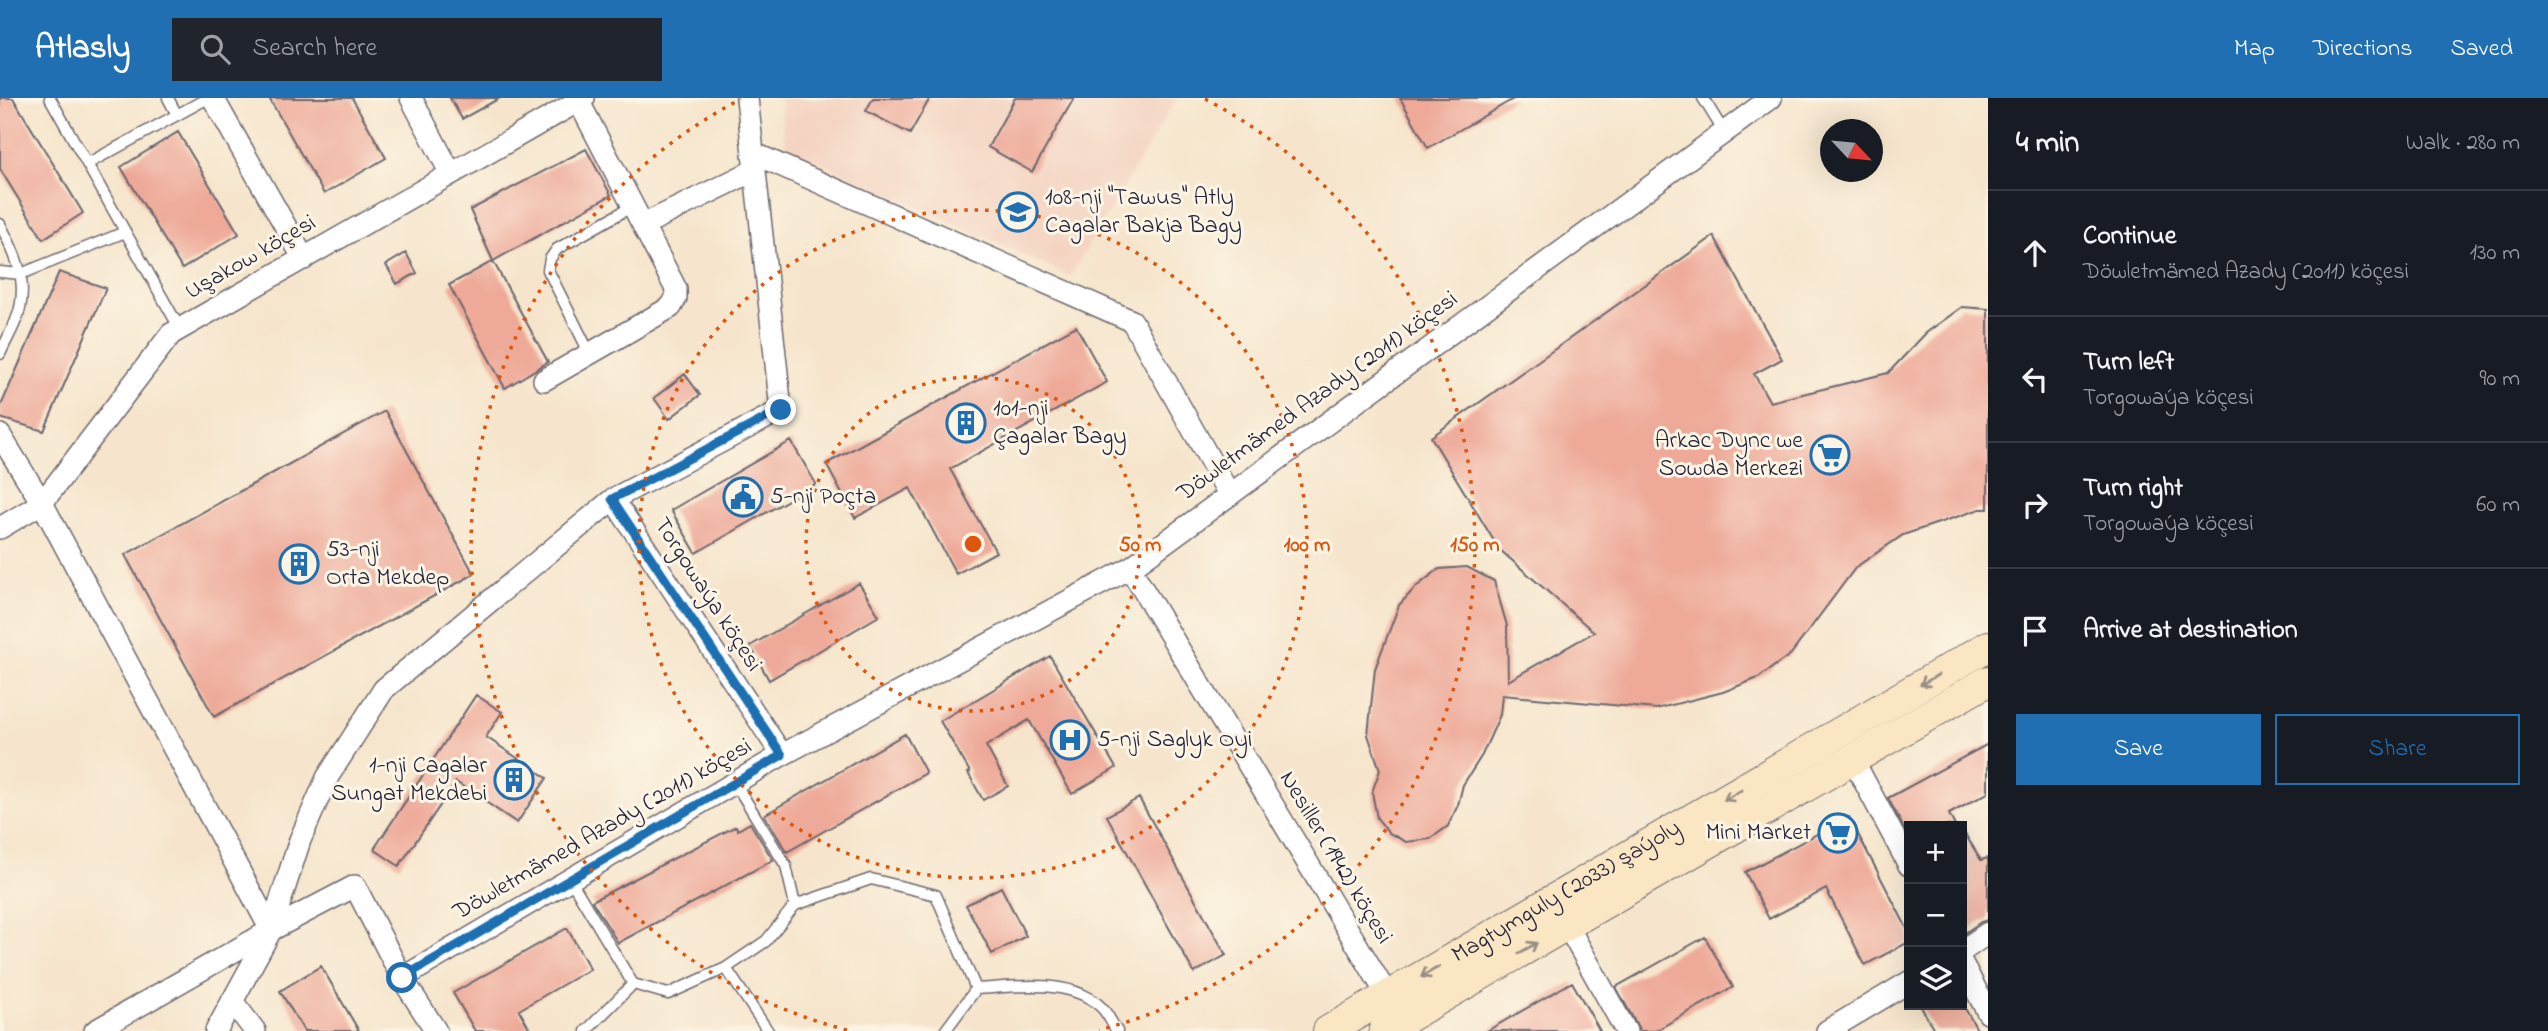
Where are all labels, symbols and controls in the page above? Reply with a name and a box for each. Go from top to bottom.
search box [172,18,662,81]
text: Atlasly [35,25,130,73]
icon: search [196,30,234,68]
text: Search here [252,30,377,68]
text: Map [2234,32,2275,67]
text: Directions [2313,32,2412,67]
text: Saved [2450,32,2513,67]
north arrow [1820,119,1883,182]
text: 4 min [2016,122,2079,166]
text: Walk · 280 m [2406,127,2520,160]
place label: 108-nji "Tawus" Atly Cagalar Bakja Bagy [1045,181,1242,245]
school or university icon: 108-nji "Tawus" Atly Cagalar Bakja Bagy [997,191,1039,233]
street label: Uşakow köçesi [179,206,323,310]
text: Continue [2083,218,2176,256]
icon: ahead [2016,234,2054,272]
text: 130 m [2470,237,2520,270]
text: Döwletmämed Azady (2011) köçesi [2083,256,2409,289]
street label: Döwletmämed Azady (2011) köçesi [1169,283,1466,513]
text: Turn left [2083,344,2174,382]
icon: left [2016,360,2054,398]
text: 90 m [2480,363,2520,396]
text: Torgowaýa köçesi [2083,382,2254,415]
place label: 101-nji Çagalar Bagy [993,392,1127,456]
route end [765,394,796,425]
building icon: 101-nji Çagalar Bagy [945,402,987,444]
place label: Arkac Dync we Sowda Merkezi [1655,424,1803,487]
supermarket icon: Arkac Dync we Sowda Merkezi [1809,434,1851,476]
text: Turn right [2083,470,2183,508]
public building icon: 5-nji Poçta [722,476,764,518]
place label: 5-nji Poçta [770,480,876,515]
icon: right [2016,486,2054,524]
text: 60 m [2476,489,2520,522]
text: Torgowaýa köçesi [2083,508,2254,541]
street label: Torgowaýa köçesi [643,511,770,680]
text: 50 m [1119,531,1161,561]
text: 100 m [1284,531,1330,561]
text: 150 m [1450,531,1500,561]
centre of rings [961,532,985,556]
place label: 53-nji Orta Mekdep [326,533,449,596]
building icon: 53-nji Orta Mekdep [278,543,320,585]
icon: arrive [2016,612,2054,650]
text: Arrive at destination [2083,612,2298,650]
one-way arrow [1919,674,1940,687]
button: Save [2016,714,2261,785]
button: Share [2275,714,2520,785]
hospital icon: 5-nji Saglyk Oyi [1049,719,1091,761]
place label: 5-nji Saglyk Oyi [1097,723,1252,759]
street label: Döwletmämed Azady (2011) köçesi [446,730,760,932]
place label: 1-nji Cagalar Sungat Mekdebi [331,749,488,812]
building icon: 1-nji Cagalar Sungat Mekdebi [493,759,535,801]
street label: Nesiller (1942) köçesi [1269,765,1401,951]
one-way arrow [1723,788,1743,802]
street label: Magtymguly (2033) şaýoly [1445,811,1688,973]
supermarket icon: Mini Market [1817,812,1859,854]
place label: Mini Market [1706,816,1811,851]
map controls [1904,821,1967,1010]
button: + [1904,821,1967,884]
button: − [1904,884,1967,947]
one-way arrow [1518,941,1538,955]
button: layers [1904,947,1967,1010]
route start [386,962,417,993]
one-way arrow [1421,965,1441,979]

